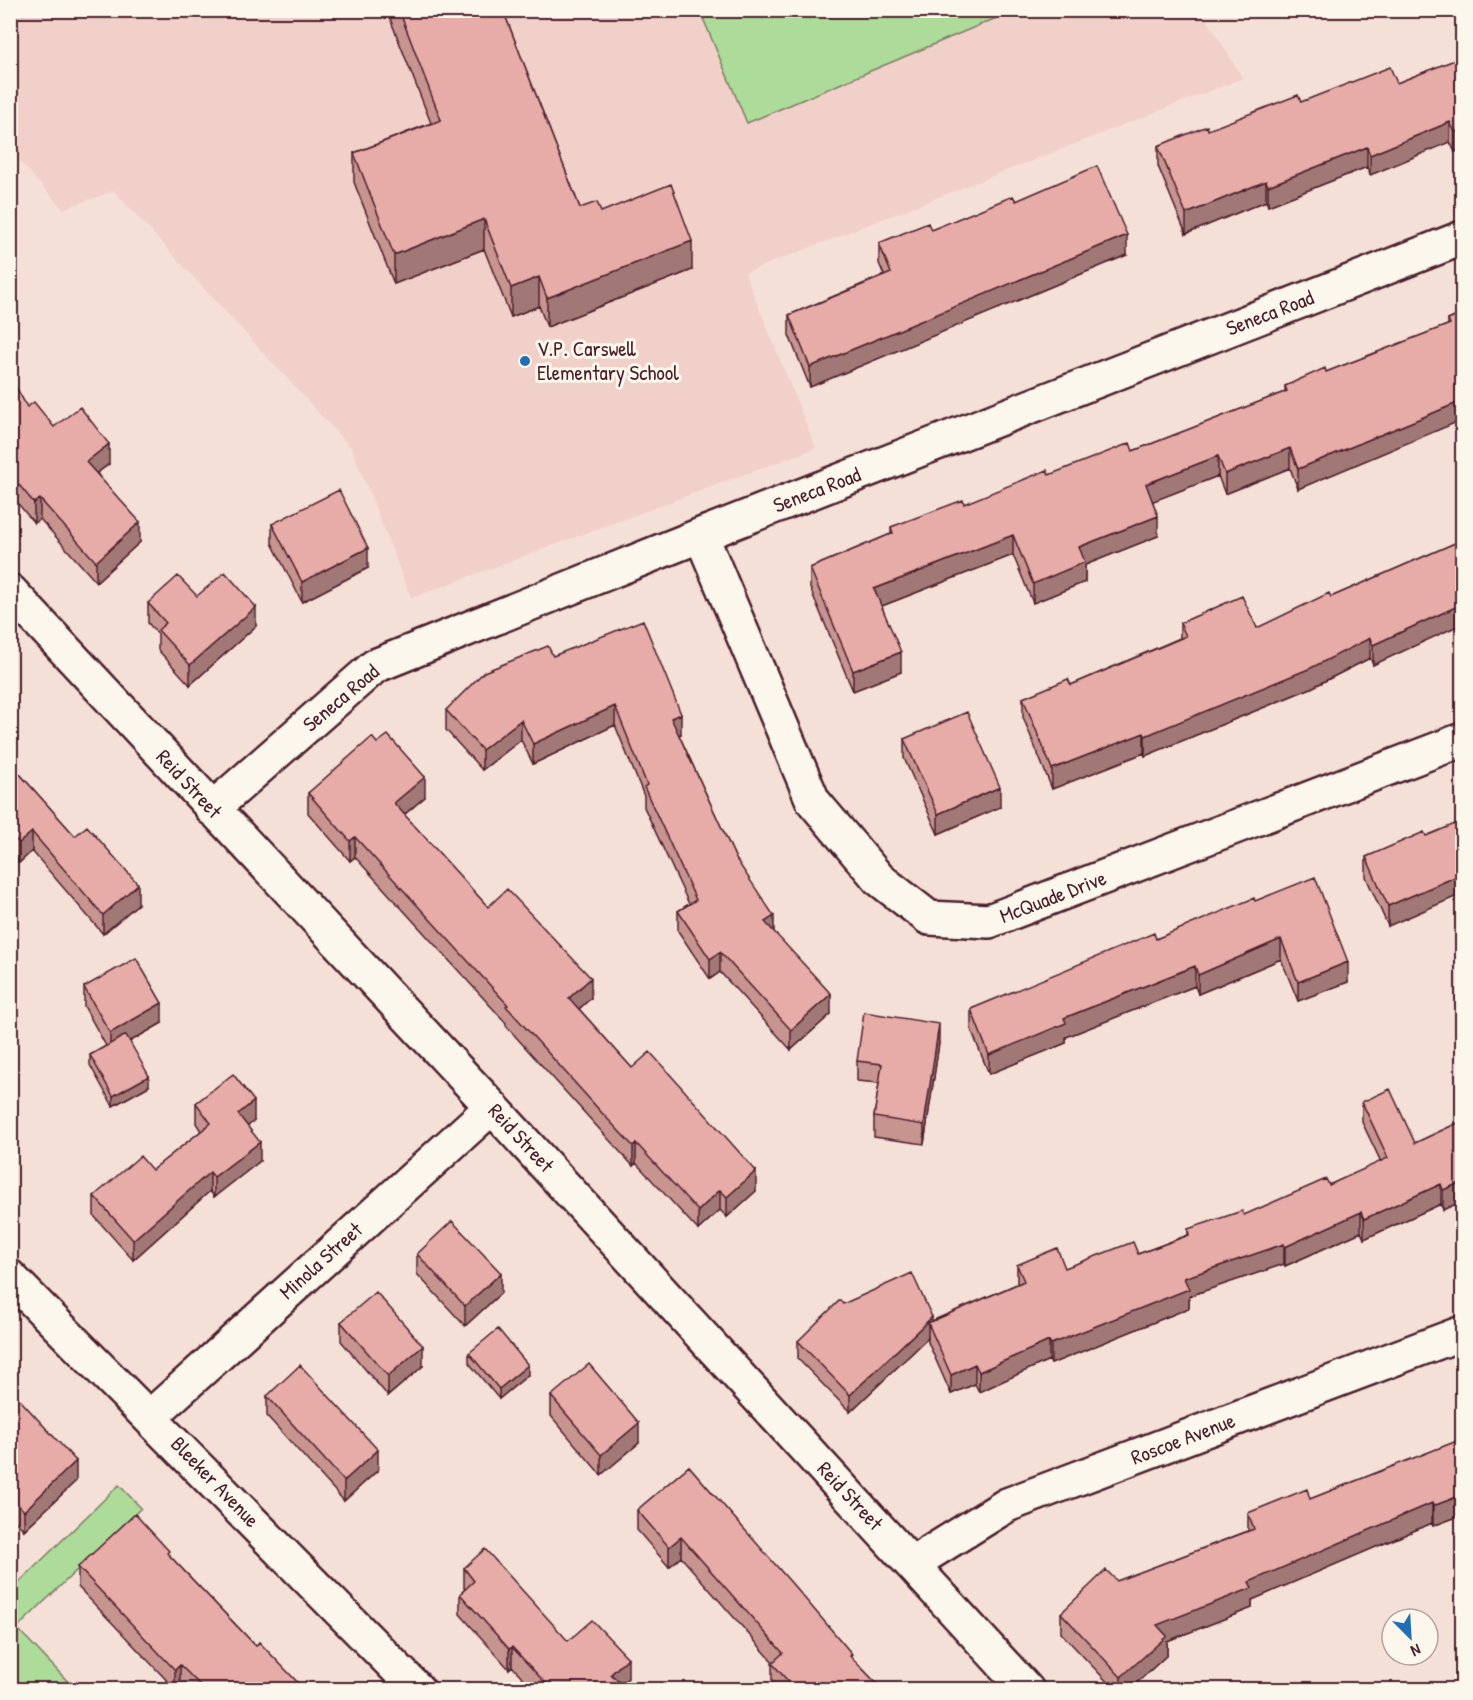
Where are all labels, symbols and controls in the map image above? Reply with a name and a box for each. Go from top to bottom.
street label: Seneca Road [1222,283,1318,342]
place label: V.P. Carswell Elementary School [537,334,679,387]
marker: V.P. Carswell Elementary School [518,354,532,368]
street label: Seneca Road [769,460,865,519]
street label: Seneca Road [296,657,385,738]
street label: Reid Street [150,743,229,825]
street label: McQuade Drive [995,863,1110,930]
street label: Reid Street [482,1097,561,1179]
street label: Minola Street [273,1215,369,1306]
street label: Roscoe Avenue [1127,1405,1239,1472]
street label: Bleeker Avenue [165,1430,266,1534]
street label: Reid Street [811,1455,890,1537]
north arrow [1380,1607,1440,1667]
text: N [1407,1639,1424,1663]

